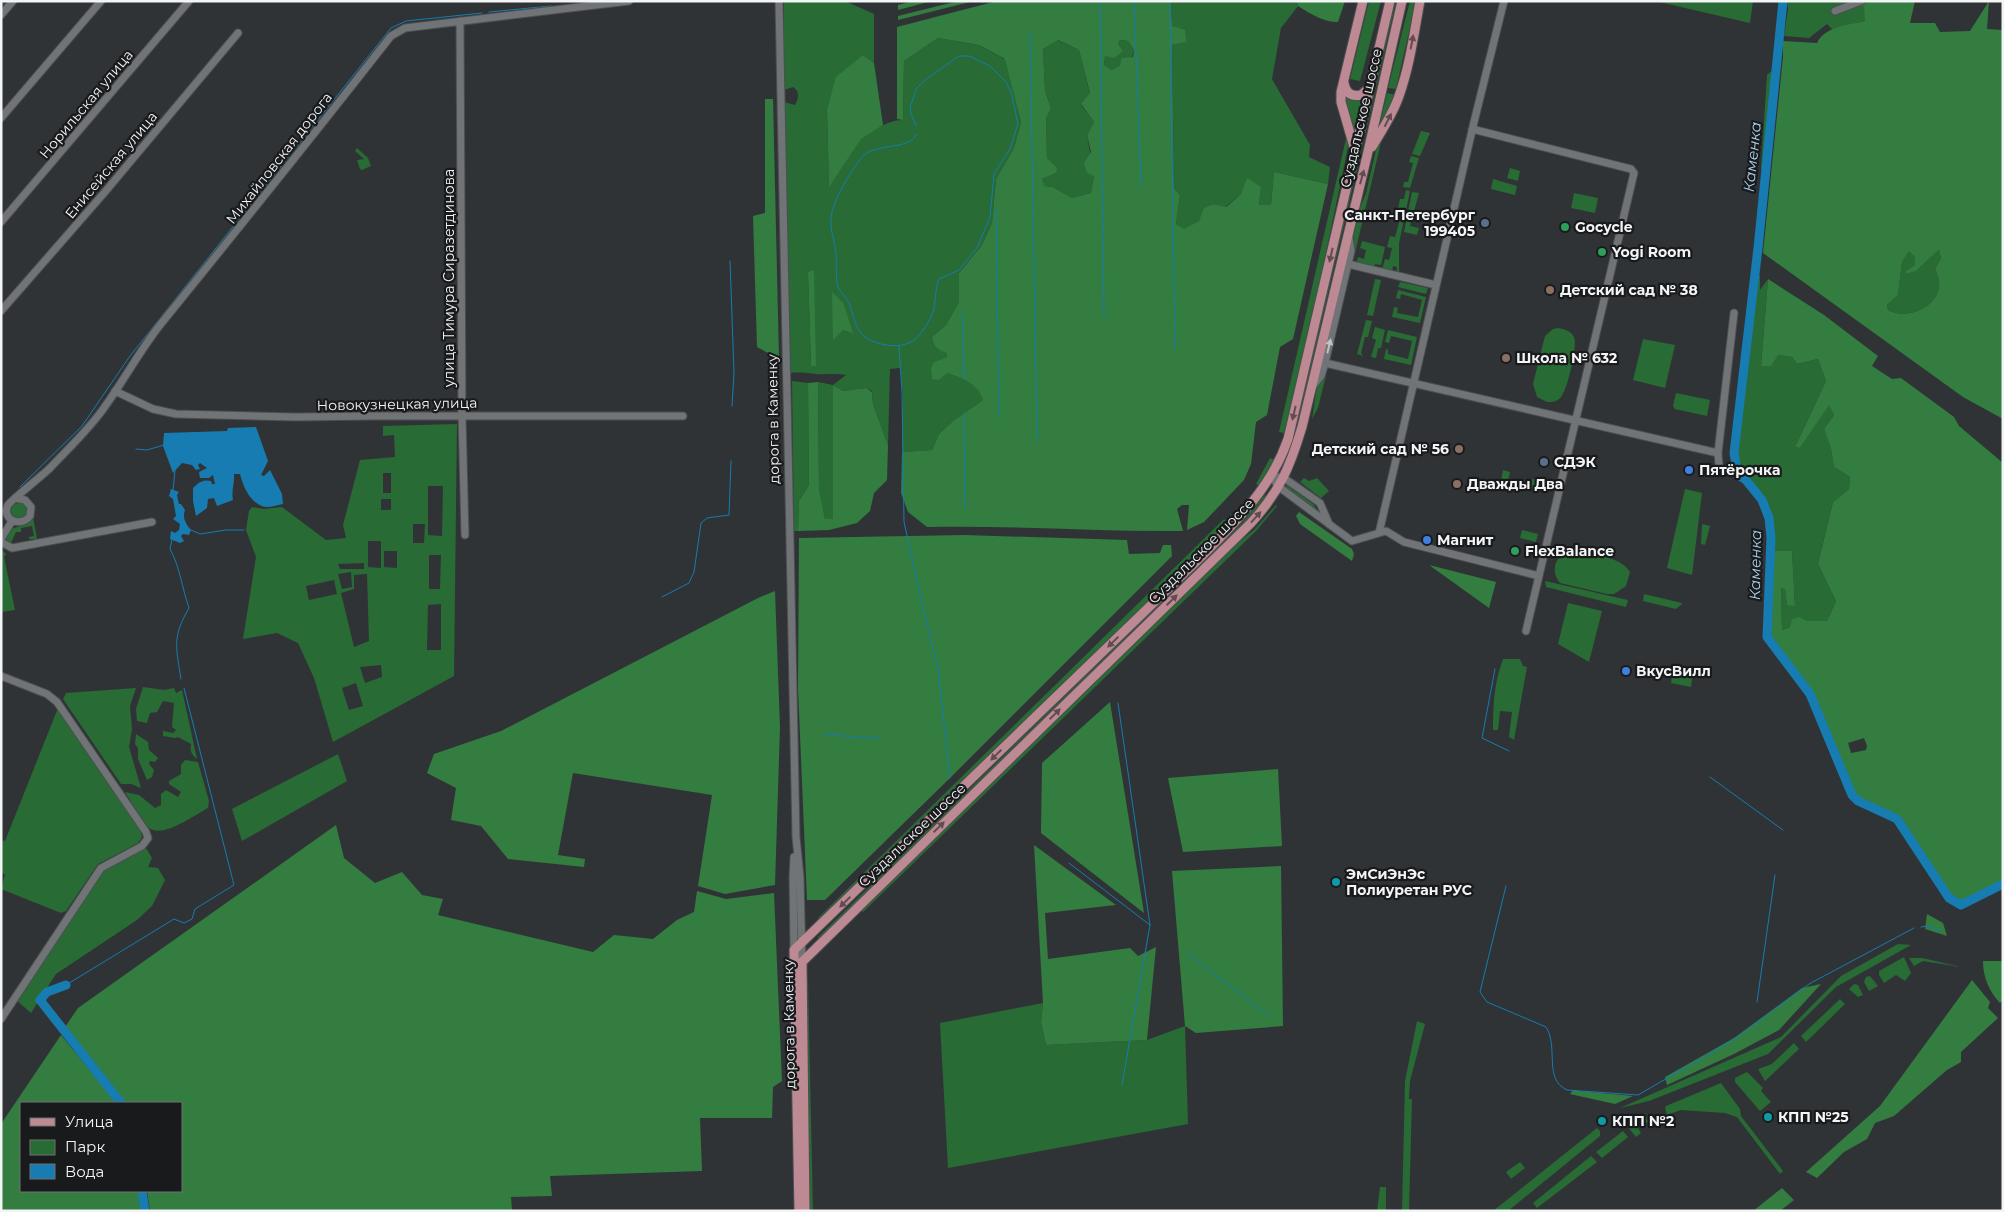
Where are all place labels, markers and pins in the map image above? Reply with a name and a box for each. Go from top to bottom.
place label: Санкт-Петербург 199405 [1344,206,1476,240]
marker: Санкт-Петербург 199405 [1479,217,1491,229]
place label: Gocycle [1575,218,1633,236]
marker: Gocycle [1559,221,1571,233]
place label: Yogi Room [1611,243,1691,261]
marker: Yogi Room [1596,246,1608,258]
place label: Детский сад № 38 [1560,281,1698,299]
marker: Детский сад № 38 [1544,284,1556,296]
place label: Школа № 632 [1516,349,1617,367]
marker: Школа № 632 [1500,352,1512,364]
place label: Детский сад № 56 [1312,440,1449,458]
marker: Детский сад № 56 [1453,443,1465,455]
place label: СДЭК [1554,453,1597,471]
marker: СДЭК [1538,456,1550,468]
place label: Пятёрочка [1699,461,1780,479]
marker: Пятёрочка [1683,464,1695,476]
place label: Дважды Два [1467,475,1563,493]
marker: Дважды Два [1451,478,1463,490]
place label: Магнит [1437,531,1494,549]
marker: Магнит [1421,534,1433,546]
place label: FlexBalance [1525,542,1614,560]
marker: FlexBalance [1509,545,1521,557]
place label: ВкусВилл [1636,662,1711,680]
marker: ВкусВилл [1620,665,1632,677]
place label: ЭмСиЭнЭс Полиуретан РУС [1346,865,1472,899]
marker: ЭмСиЭнЭс Полиуретан РУС [1330,876,1342,888]
place label: КПП №25 [1778,1108,1849,1126]
marker: КПП №25 [1762,1111,1774,1123]
place label: КПП №2 [1612,1112,1674,1130]
marker: КПП №2 [1596,1115,1608,1127]

